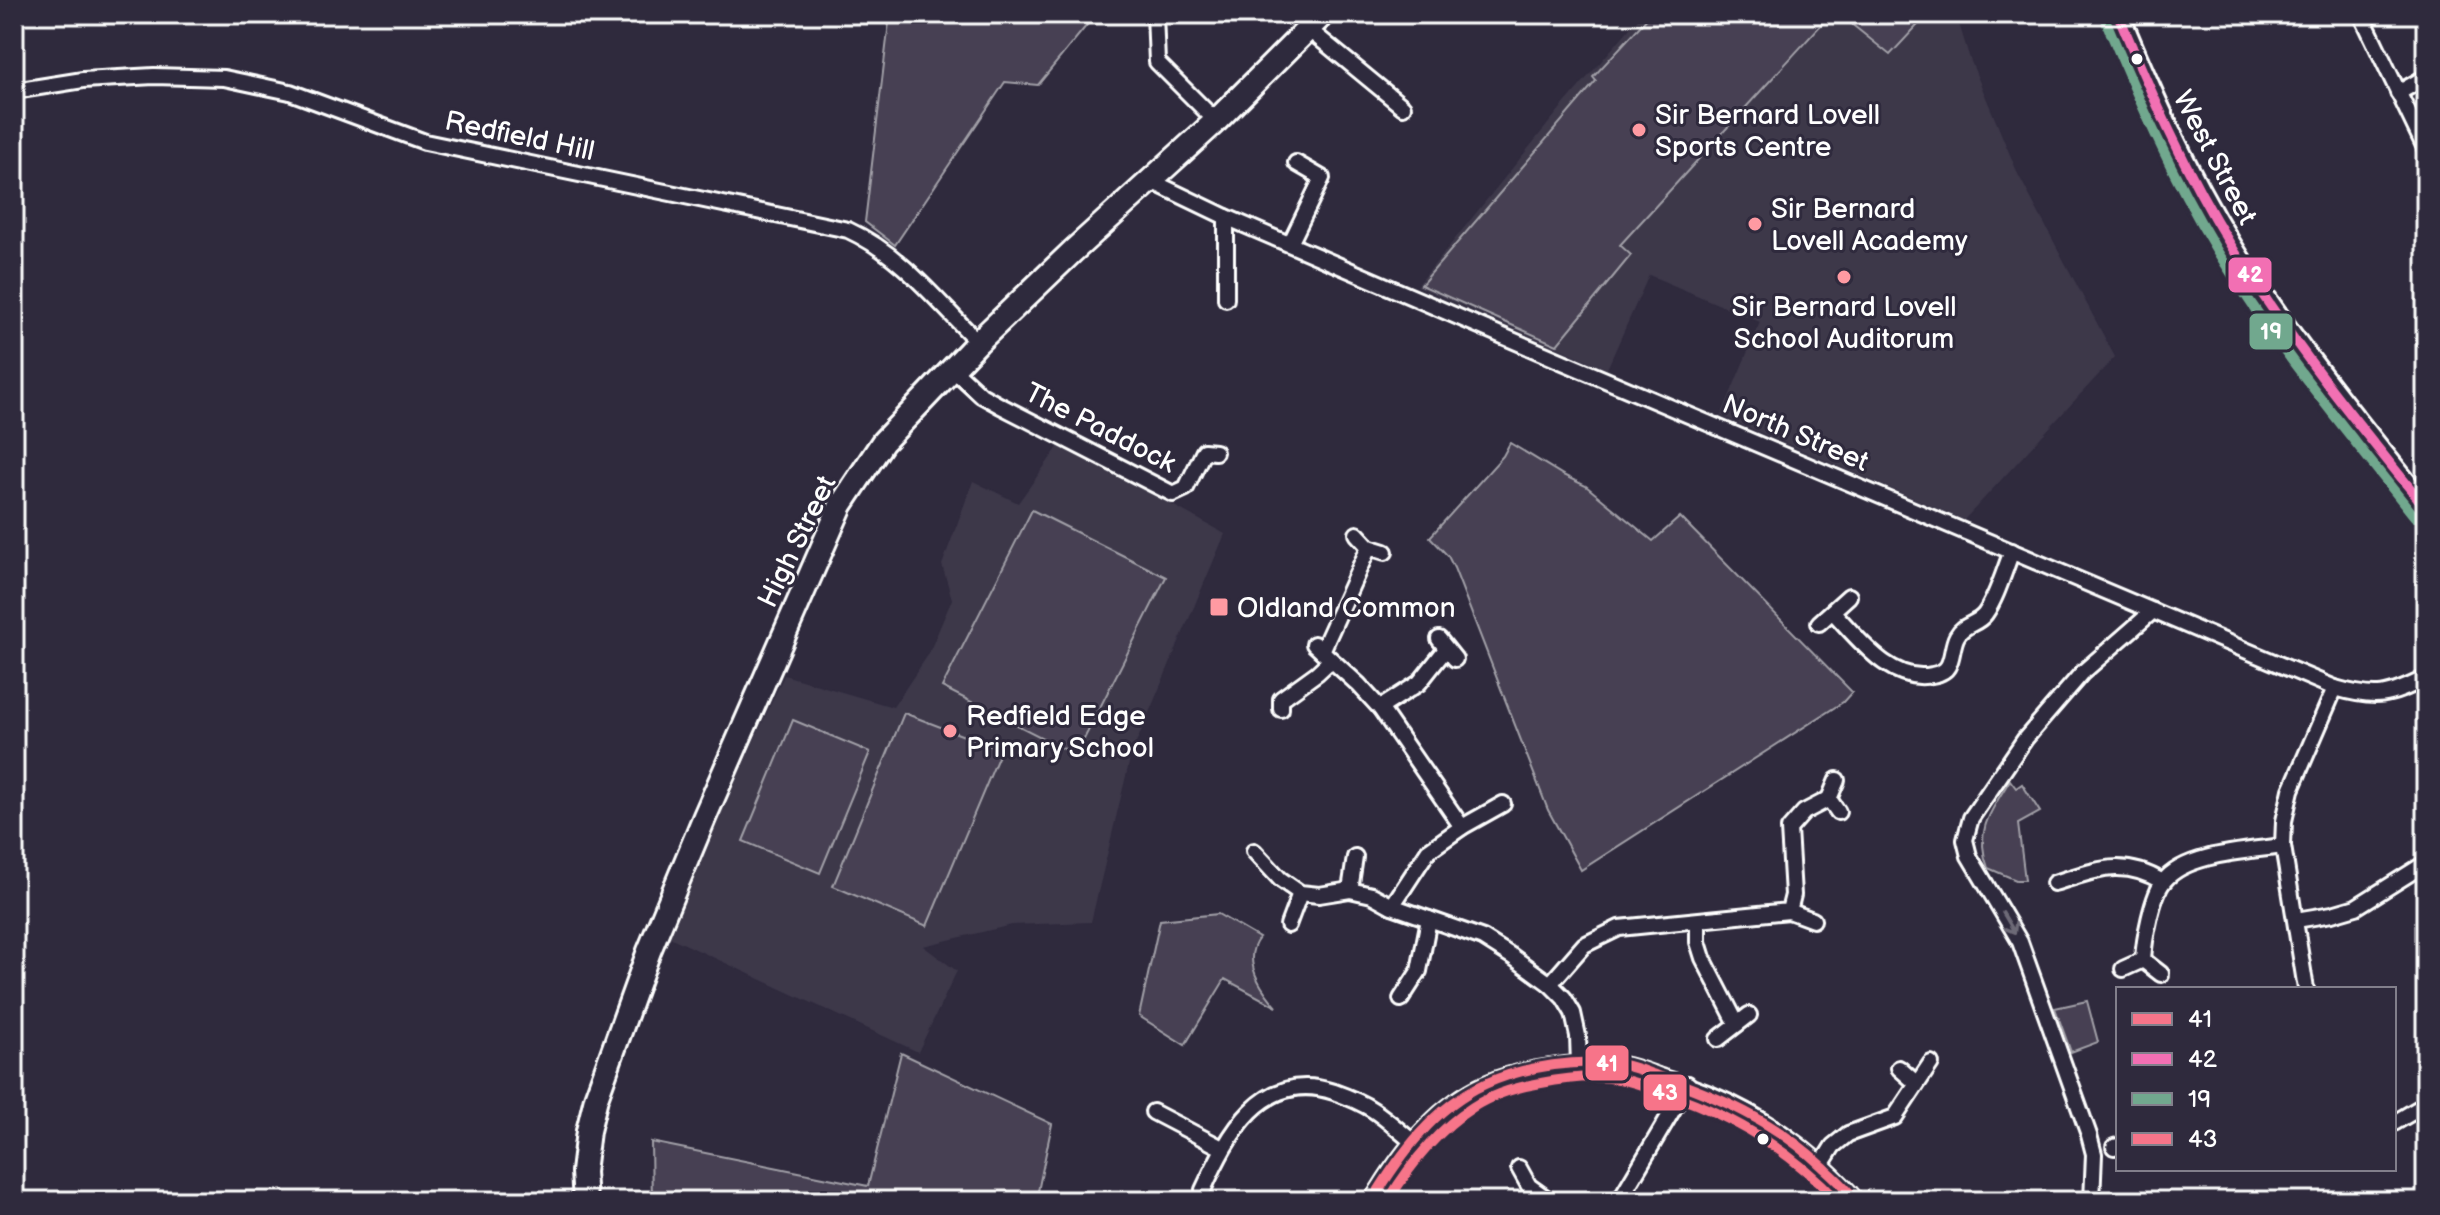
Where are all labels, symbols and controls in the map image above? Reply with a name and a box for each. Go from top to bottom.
unlabelled marker [2129,51,2145,67]
street label: West Street [2166,85,2264,231]
place label: Sir Bernard Lovell Sports Centre [1655,99,1880,164]
street label: Redfield Hill [442,105,597,168]
marker: Sir Bernard Lovell Sports Centre [1630,121,1648,139]
place label: Sir Bernard Lovell Academy [1771,193,1968,258]
marker: Sir Bernard Lovell Academy [1746,215,1764,233]
line badge: 42 [2227,256,2273,294]
text: 42 [2237,262,2263,289]
marker: Sir Bernard Lovell School Auditorum [1835,268,1853,286]
place label: Sir Bernard Lovell School Auditorum [1731,291,1957,356]
line badge: 19 [2248,312,2294,351]
text: 19 [2260,319,2282,346]
street label: The Paddock [1019,376,1181,481]
street label: North Street [1717,388,1874,479]
street label: High Street [751,470,844,613]
place label: Oldland Common [1237,592,1456,625]
marker: Oldland Common [1208,596,1230,618]
place label: Redfield Edge Primary School [966,700,1154,765]
marker: Redfield Edge Primary School [941,722,959,740]
one-way arrow [2001,911,2017,934]
legend [2116,987,2396,1171]
text: 41 [2188,1005,2212,1034]
line badge: 41 [1584,1044,1630,1082]
text: 42 [2188,1045,2217,1074]
text: 41 [1596,1051,1618,1078]
line badge: 43 [1642,1073,1688,1112]
text: 43 [1652,1080,1678,1107]
text: 19 [2188,1085,2211,1114]
text: 43 [2188,1125,2217,1154]
unlabelled marker [1755,1131,1771,1147]

